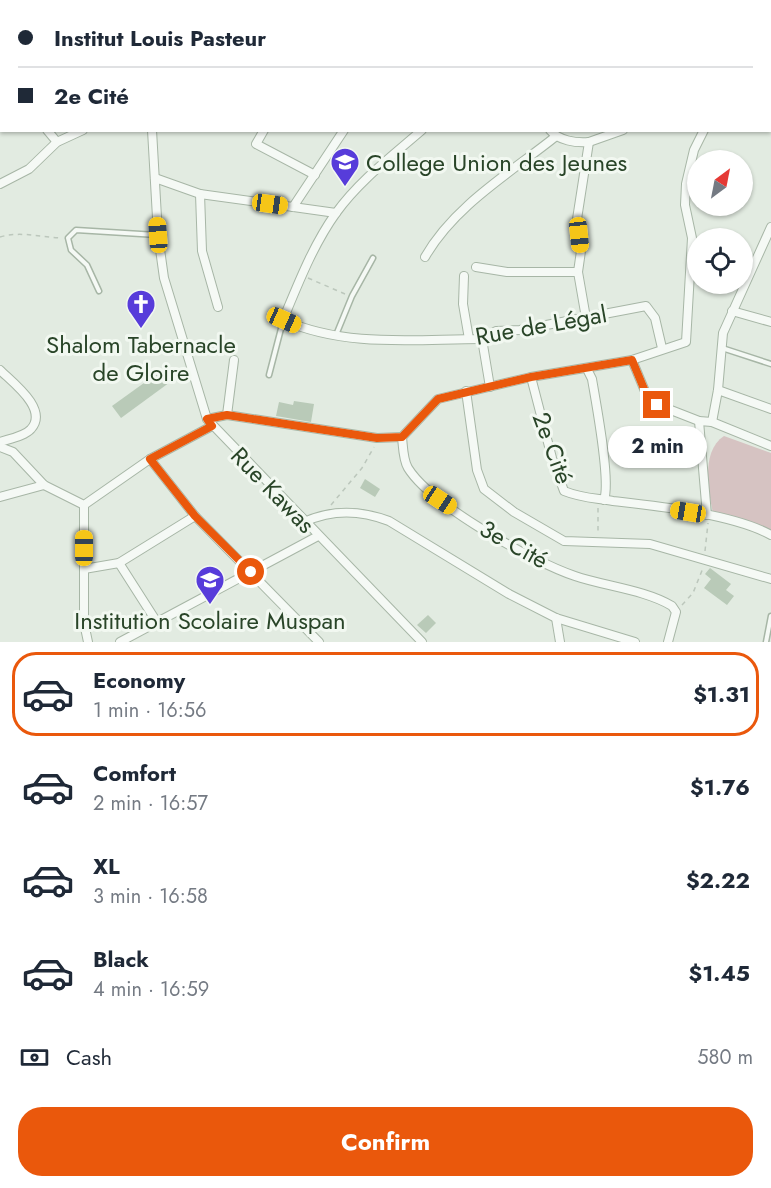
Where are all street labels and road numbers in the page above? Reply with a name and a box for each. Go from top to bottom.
street label: Rue de Légal [473,296,609,354]
street label: 2e Cité [524,407,582,489]
street label: Rue Kawas [223,439,323,541]
street label: 3e Cité [473,511,555,577]

